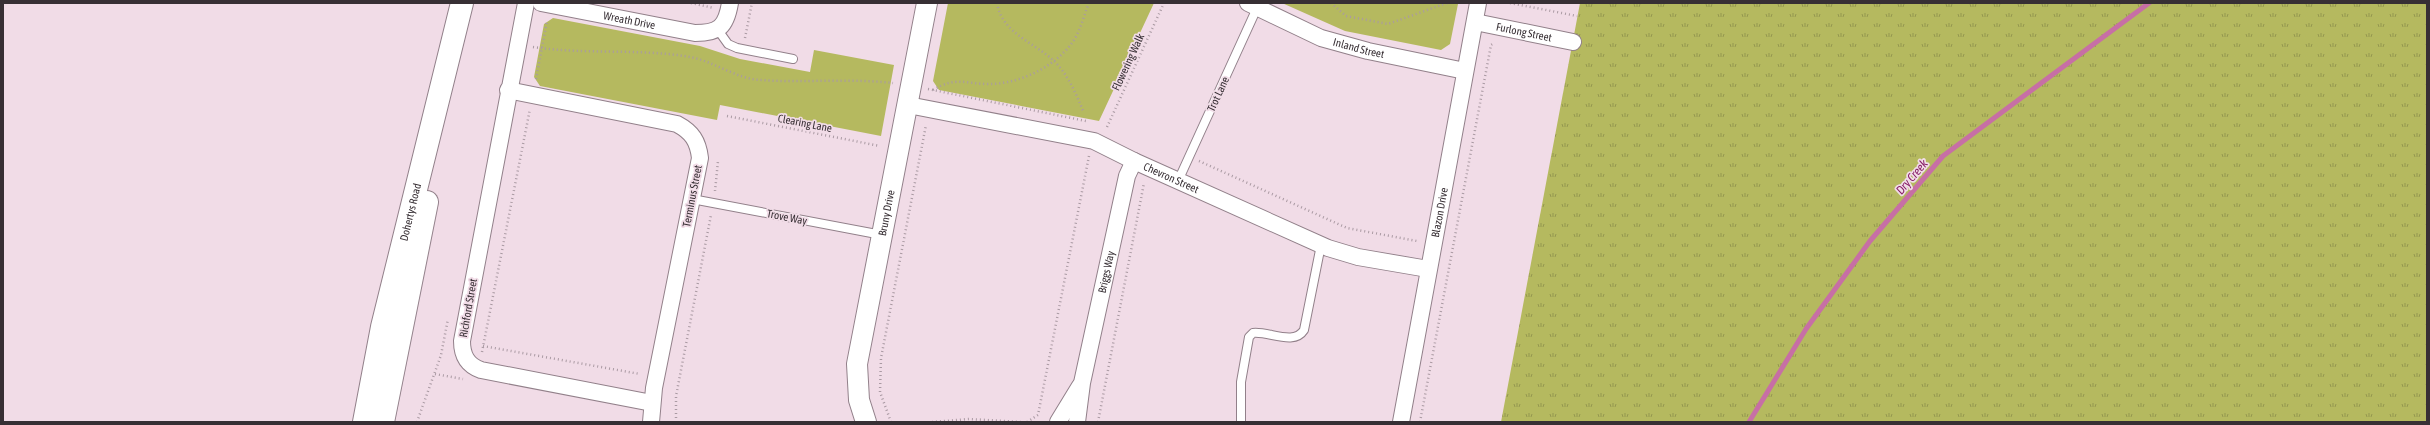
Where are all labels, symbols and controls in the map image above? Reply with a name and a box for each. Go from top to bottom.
street label: Wreath Drive [602,9,656,31]
street label: Furlong Street [1495,20,1553,44]
street label: Flowering Walk [1110,31,1147,92]
street label: Inland Street [1332,36,1385,60]
street label: Trot Lane [1205,75,1231,113]
street label: Clearing Lane [777,112,833,134]
water label: Dry Creek [1893,156,1931,197]
street label: Chevron Street [1142,160,1201,195]
street label: Terminus Street [680,164,704,228]
street label: Dohertys Road [397,182,423,242]
street label: Blazon Drive [1429,187,1450,238]
street label: Bruny Drive [876,189,897,237]
street label: Trove Way [766,207,809,227]
street label: Briggs Way [1096,249,1117,294]
street label: Richford Street [457,278,479,338]

